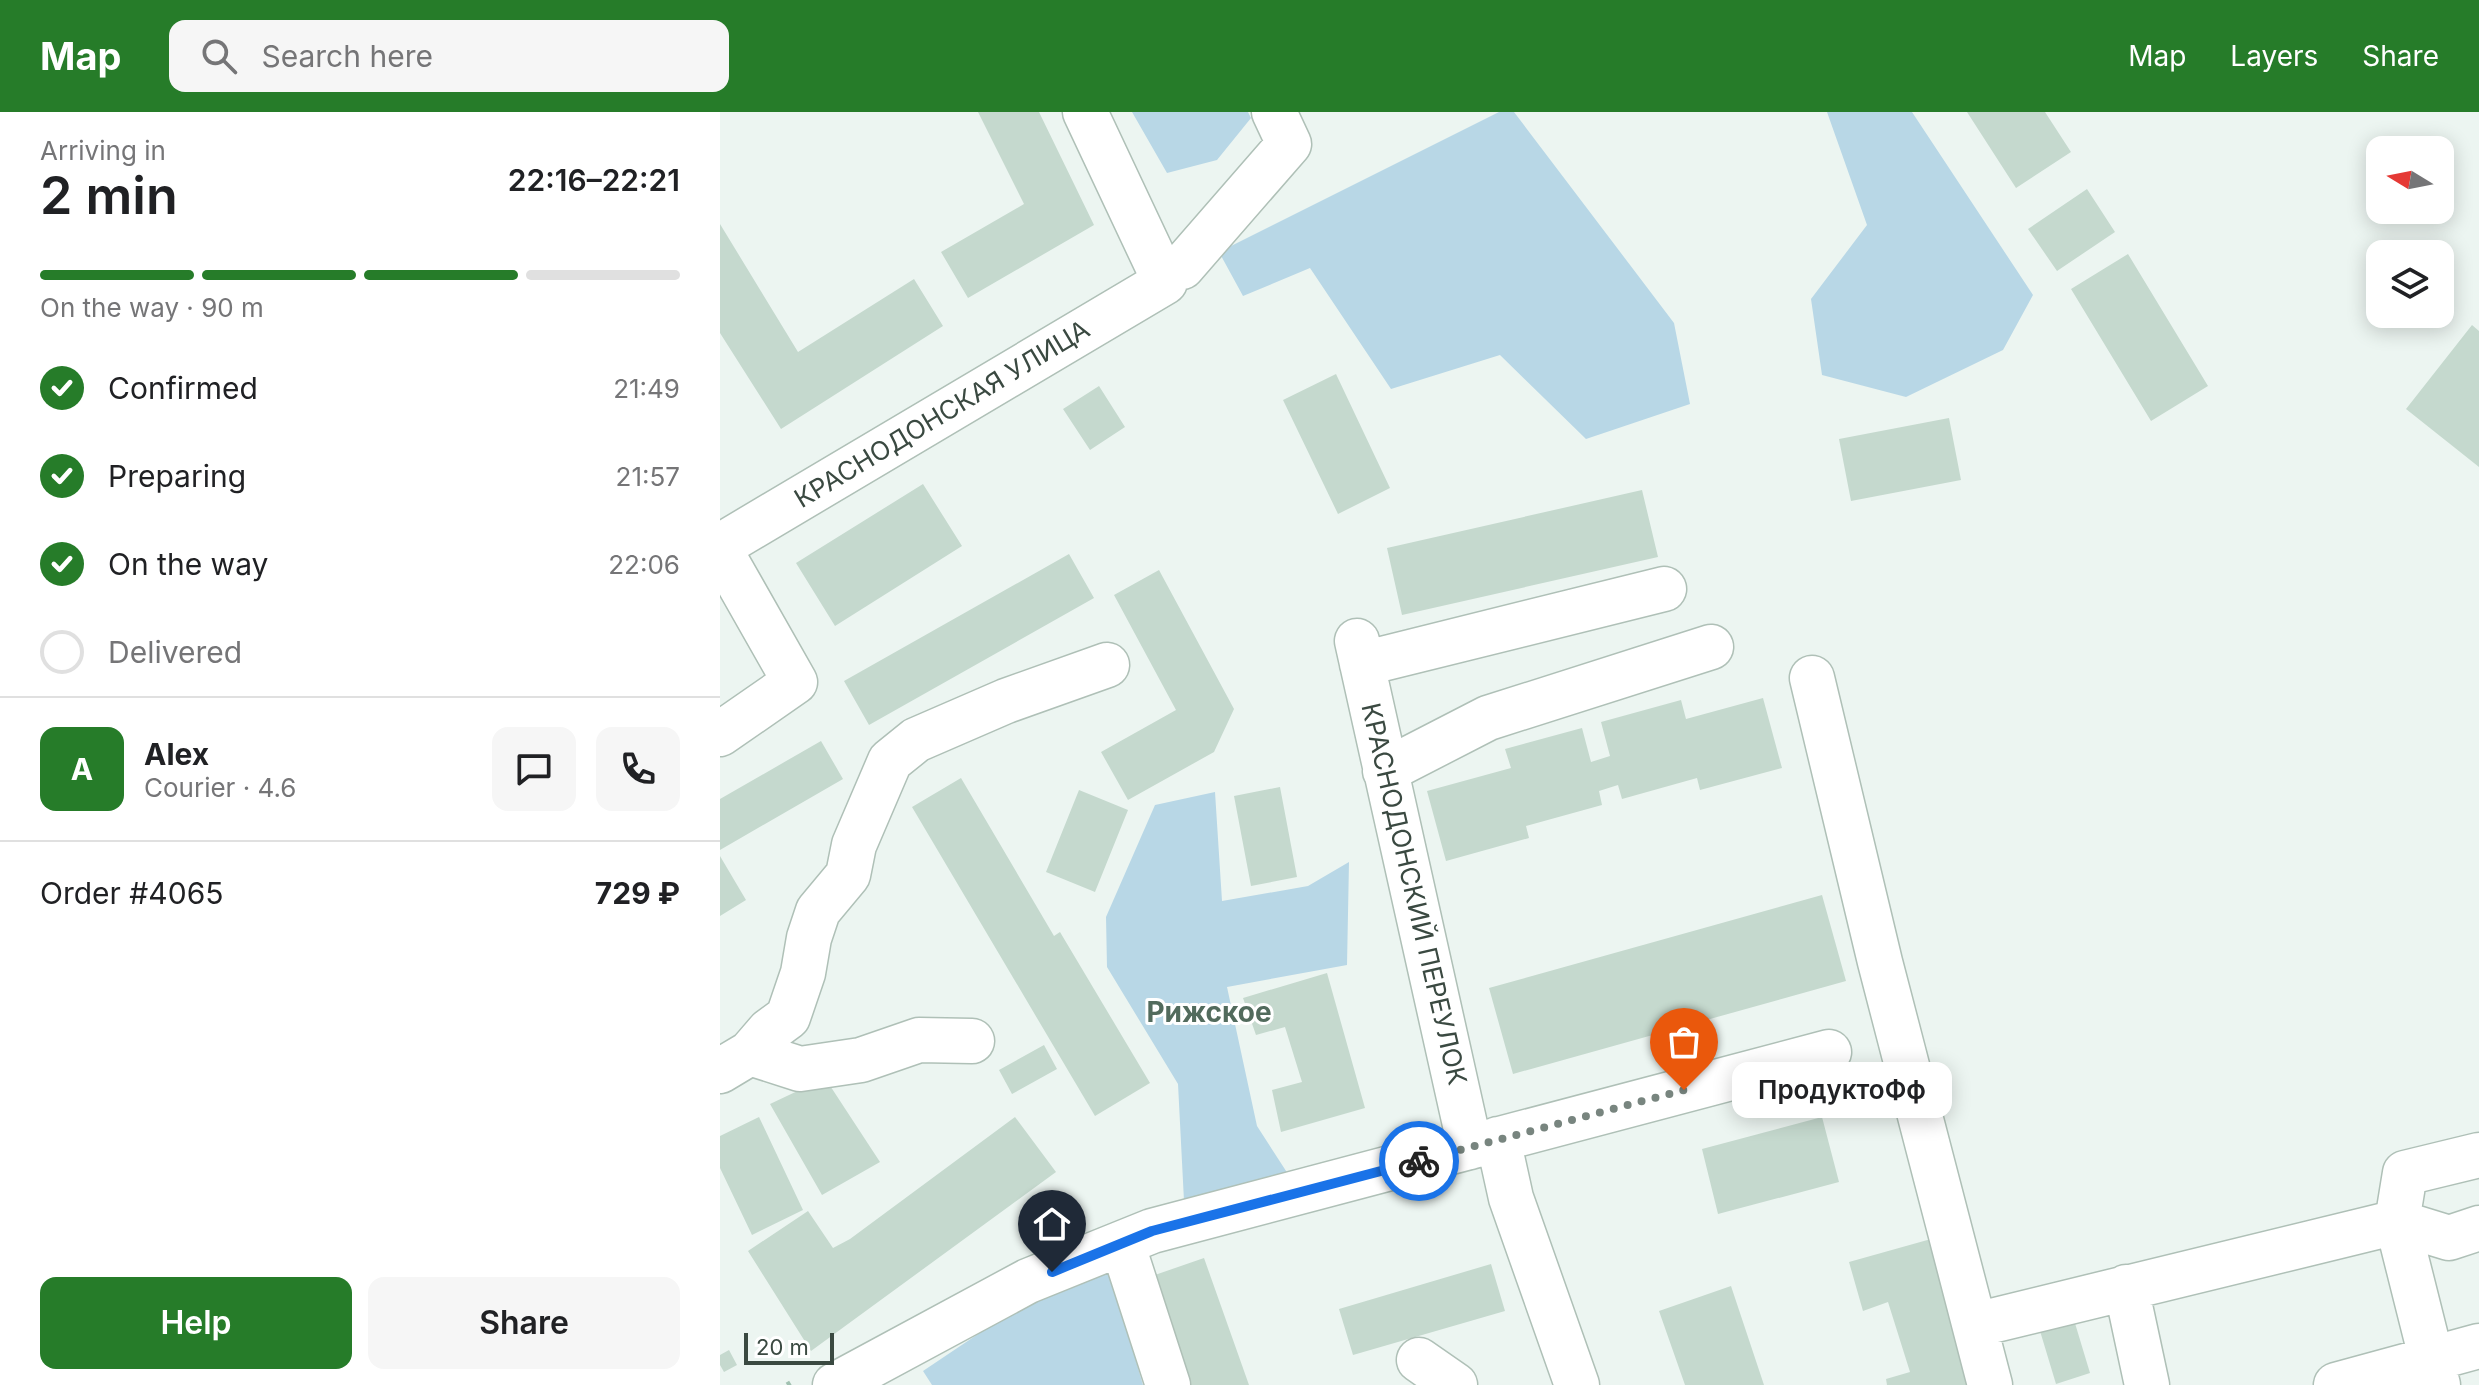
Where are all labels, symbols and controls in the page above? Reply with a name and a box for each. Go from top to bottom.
search box [169,20,729,92]
text: Map [40,33,121,79]
icon: search [197,34,241,78]
text: Search here [261,38,433,74]
text: Map [2128,39,2186,73]
text: Layers [2230,39,2318,73]
text: Share [2362,39,2439,73]
text: Arriving in [40,135,166,166]
north arrow [2366,136,2454,224]
map controls [2366,136,2454,328]
text: 22:16–22:21 [508,162,680,198]
text: 2 min [40,164,178,227]
button: layers [2366,240,2454,328]
text: On the way · 90 m [40,292,264,323]
street label: КРАСНОДОНСКАЯ УЛИЦА [789,313,1095,514]
icon: check [40,366,84,410]
text: Confirmed [108,370,258,406]
text: 21:49 [613,373,680,404]
icon: check [40,454,84,498]
text: Preparing [108,458,246,494]
text: 21:57 [616,461,680,492]
icon: check [40,542,84,586]
text: On the way [108,546,268,582]
text: 22:06 [608,549,680,580]
text: Delivered [108,634,242,670]
street label: КРАСНОДОНСКИЙ ПЕРЕУЛОК [1355,700,1474,1088]
button: chat [492,727,576,811]
button: phone [596,727,680,811]
text: Alex [144,736,209,772]
text: A [71,751,93,787]
text: Courier · 4.6 [144,772,296,803]
text: Order #4065 [40,875,223,911]
text: 729 ₽ [595,875,680,911]
district label: Рижское [1146,995,1272,1029]
pin [1650,1008,1718,1090]
icon: bag [1662,1020,1706,1064]
callout: ПродуктоФф [1732,1062,1952,1118]
text: ПродуктоФф [1758,1074,1926,1105]
courier [1379,1121,1459,1201]
icon: bike [1397,1139,1441,1183]
pin [1018,1190,1086,1272]
icon: home [1030,1202,1074,1246]
button: Help [40,1277,352,1369]
button: Share [368,1277,680,1369]
scale bar [744,1329,834,1365]
text: 20 m [756,1334,809,1360]

